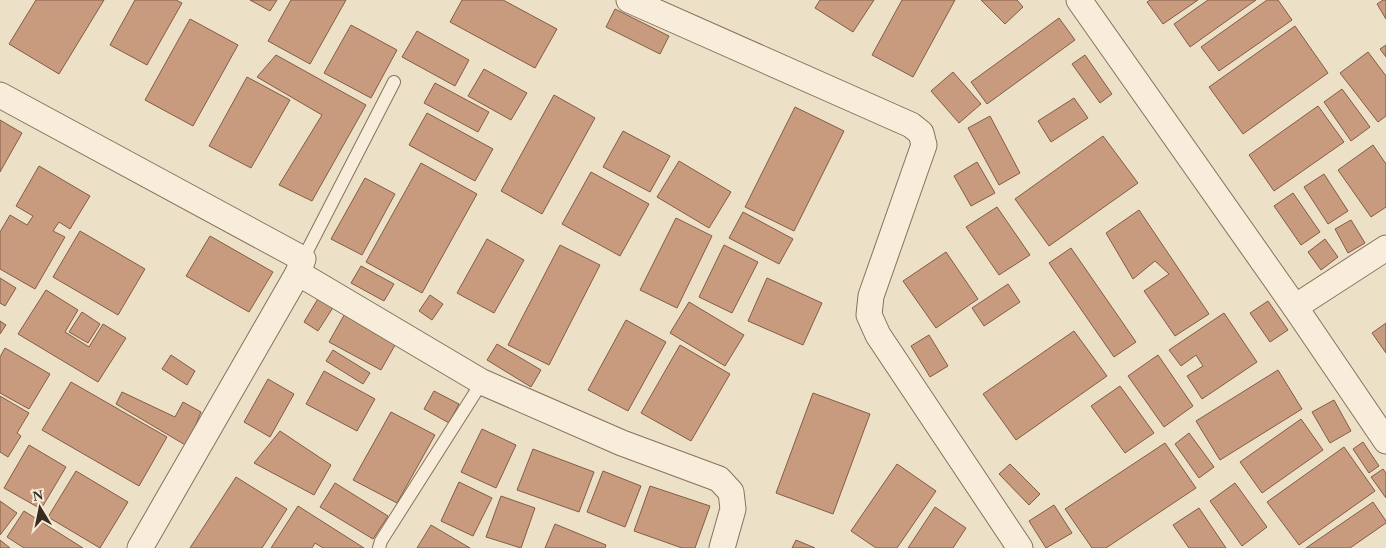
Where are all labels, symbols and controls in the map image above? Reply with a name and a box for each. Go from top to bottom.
north arrow [15,483,65,533]
text: N [32,487,44,504]

